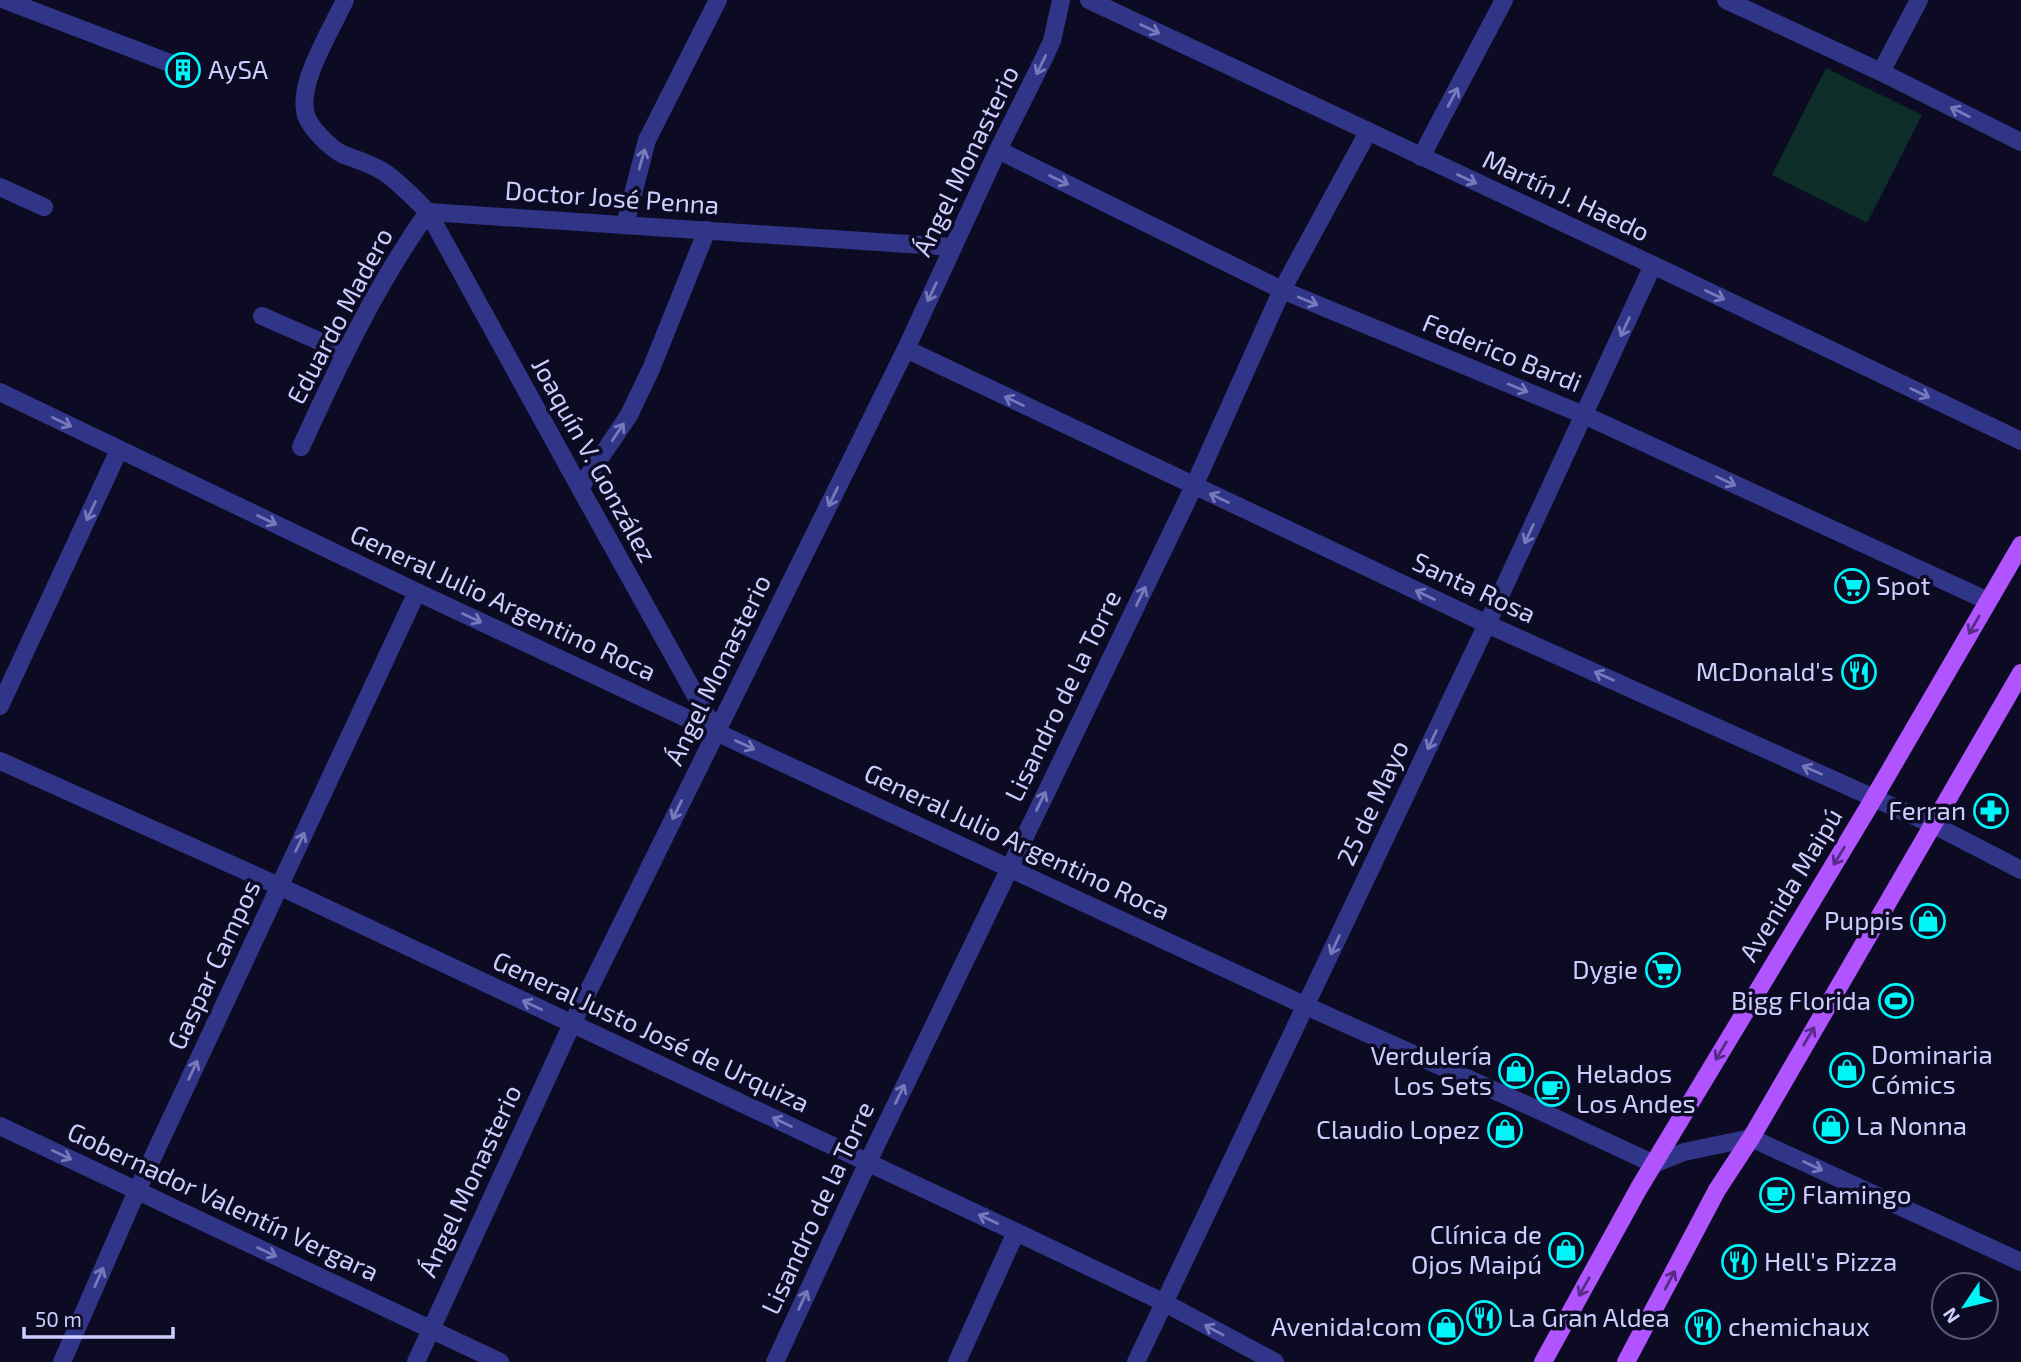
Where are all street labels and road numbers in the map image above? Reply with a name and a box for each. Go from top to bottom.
street label: Ángel Monasterio [905,60,1024,261]
street label: Martín J. Haedo [1478,143,1655,247]
street label: Doctor José Penna [504,174,720,219]
street label: Eduardo Madero [279,222,398,409]
street label: Federico Bardi [1419,306,1586,398]
street label: Joaquín V. González [526,351,664,567]
street label: General Julio Argentino Roca [346,517,661,686]
street label: Santa Rosa [1408,545,1541,629]
street label: Ángel Monasterio [657,569,776,770]
street label: Lisandro de la Torre [997,585,1126,806]
street label: 25 de Mayo [1329,735,1414,870]
street label: General Julio Argentino Roca [860,756,1175,925]
street label: Avenida Maipú [1732,802,1848,966]
street label: Gaspar Campos [160,875,266,1054]
street label: General Justo José de Urquiza [488,944,815,1118]
street label: Ángel Monasterio [411,1079,527,1281]
street label: Lisandro de la Torre [754,1096,880,1319]
street label: Gobernador Valentín Vergara [63,1115,384,1286]

